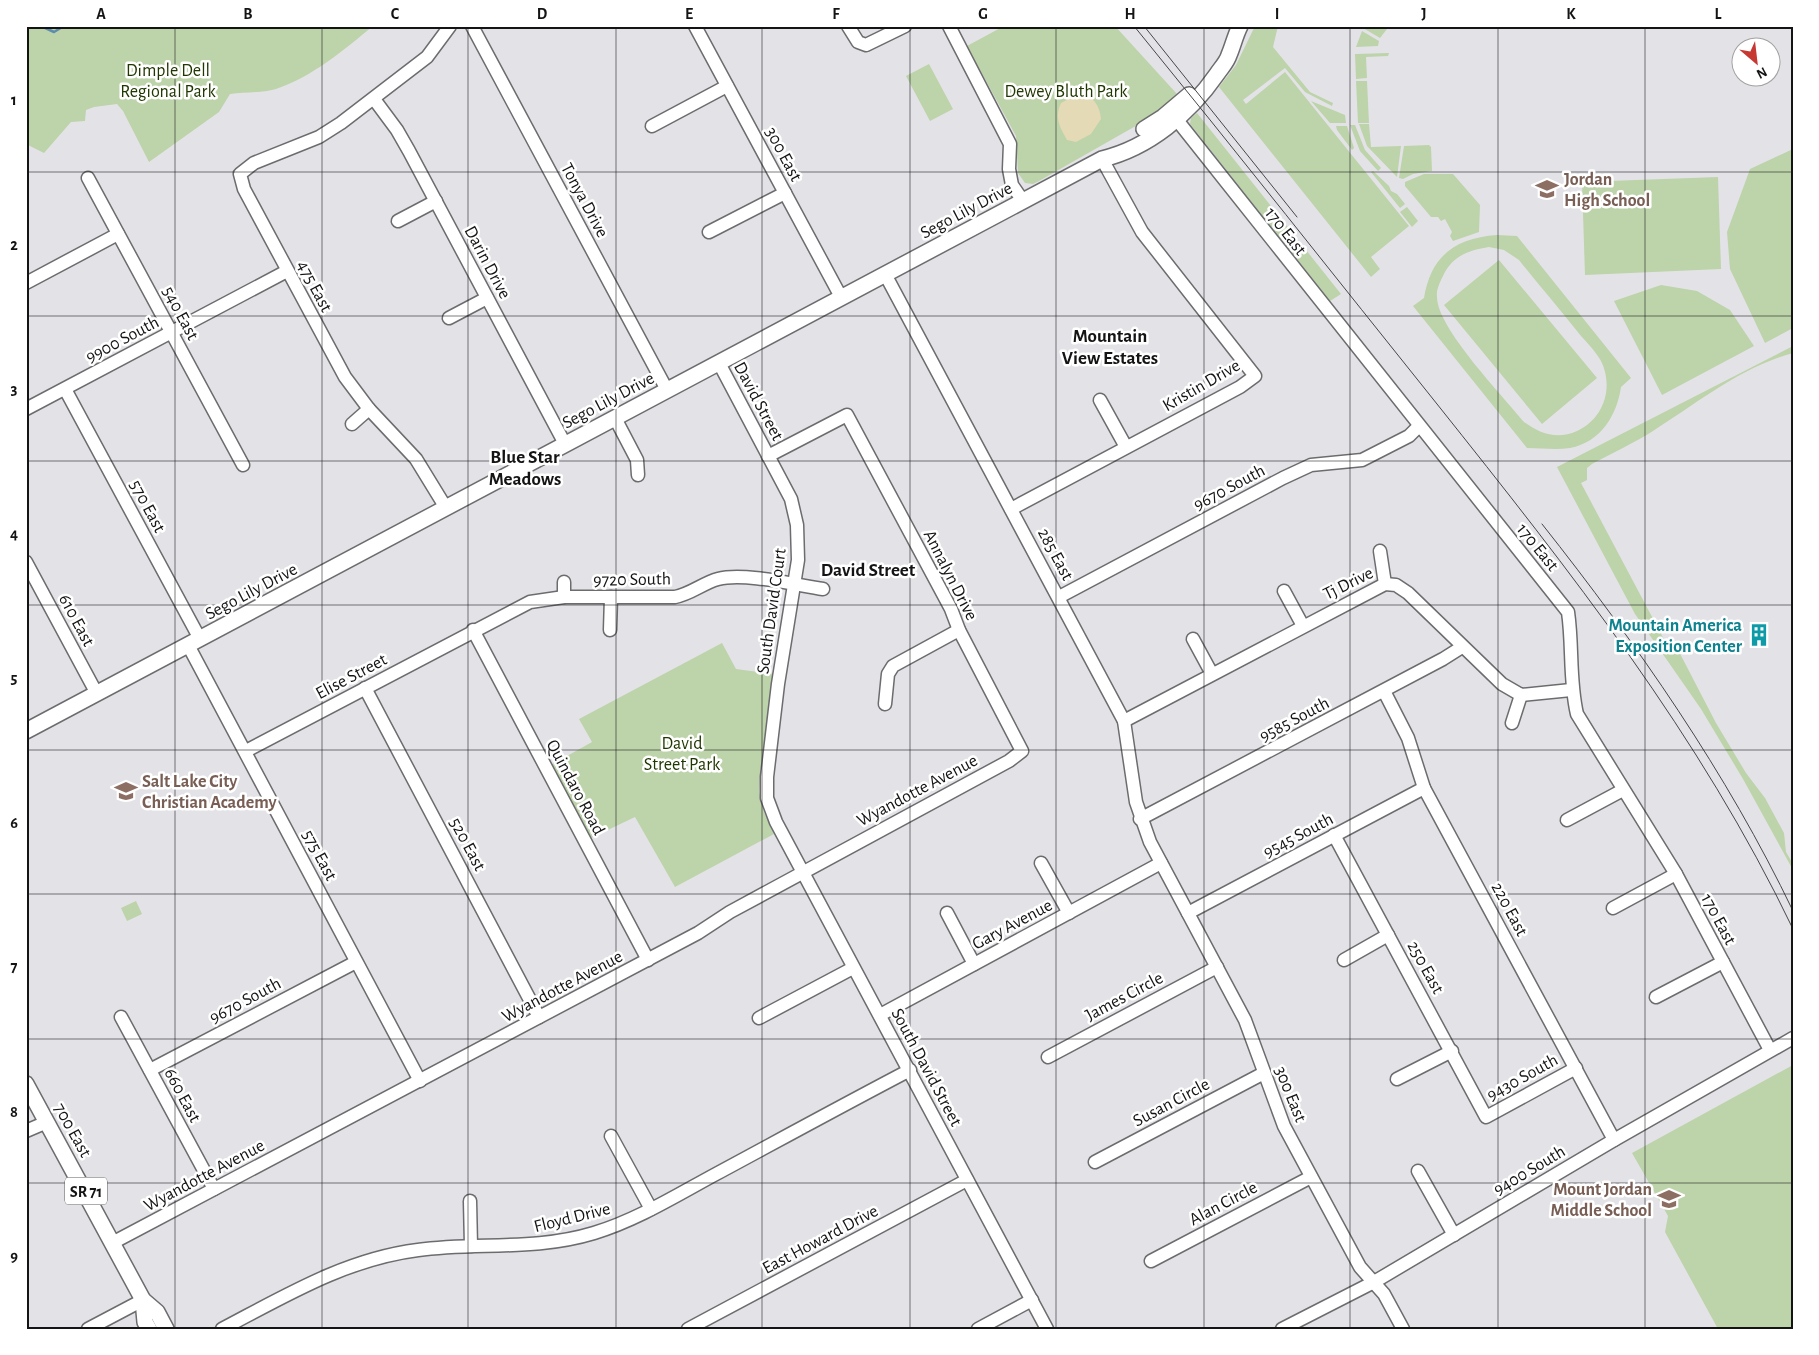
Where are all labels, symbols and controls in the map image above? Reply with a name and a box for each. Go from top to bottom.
text: A [96,6,106,22]
text: B [243,6,253,22]
text: C [391,6,400,22]
text: D [537,6,548,22]
text: E [685,6,693,22]
text: F [832,6,840,22]
text: G [978,6,988,22]
text: H [1124,6,1136,22]
text: I [1275,6,1279,22]
text: J [1421,6,1427,22]
text: K [1566,6,1576,22]
text: L [1715,6,1722,22]
north arrow [1732,38,1782,88]
park label: Dimple Dell Regional Park [120,62,216,101]
text: N [1754,64,1769,81]
park label: Dewey Bluth Park [1004,83,1128,101]
text: 1 [11,92,17,108]
street label: 300 East [761,124,805,185]
street label: Tonya Drive [557,160,611,241]
place label: Jordan High School [1564,171,1650,210]
school or university icon: Jordan High School [1534,176,1560,202]
street label: Sego Lily Drive [918,179,1015,243]
street label: 170 East [1261,204,1309,259]
street label: Darin Drive [460,223,514,302]
text: 2 [10,237,18,253]
street label: 475 East [293,258,335,316]
street label: 540 East [159,284,202,343]
street label: 9900 South [83,313,162,367]
district label: Mountain View Estates [1062,327,1158,368]
street label: Kristin Drive [1160,356,1243,415]
street label: David Street [730,359,786,444]
street label: Sego Lily Drive [560,369,657,433]
text: 3 [11,381,18,397]
district label: Blue Star Meadows [489,448,561,489]
street label: 9670 South [1191,462,1268,514]
street label: 570 East [126,477,168,536]
street label: 170 East [1513,521,1562,575]
street label: 285 East [1034,525,1076,584]
text: 4 [10,526,18,542]
street label: Annalyn Drive [920,527,981,624]
street label: South David Court [754,547,790,675]
street label: Sego Lily Drive [203,560,300,624]
district label: David Street [821,561,916,580]
street label: Tj Drive [1321,564,1376,604]
street label: 9720 South [593,570,671,590]
street label: 610 East [55,591,97,650]
place label: Mountain America Exposition Center [1608,617,1743,656]
building icon: Mountain America Exposition Center [1746,622,1772,648]
street label: Elise Street [313,651,390,703]
text: 5 [11,670,18,686]
street label: 9585 South [1257,694,1332,746]
park label: David Street Park [644,735,721,774]
street label: Quindaro Road [542,737,608,838]
street label: Wyandotte Avenue [854,752,981,830]
place label: Salt Lake City Christian Academy [142,773,277,812]
school or university icon: Salt Lake City Christian Academy [113,778,139,804]
street label: 9545 South [1261,810,1336,862]
text: 6 [10,815,18,831]
street label: 520 East [446,815,489,874]
street label: 575 East [298,827,340,884]
street label: 220 East [1488,880,1531,939]
street label: 170 East [1697,891,1739,948]
street label: Gary Avenue [969,896,1056,953]
street label: 250 East [1403,938,1447,997]
street label: Wyandotte Avenue [499,948,626,1026]
text: 7 [11,959,18,975]
street label: James Circle [1083,969,1166,1025]
street label: 9670 South [207,975,284,1027]
street label: South David Street [888,1006,965,1130]
street label: 9430 South [1484,1051,1561,1105]
street label: 300 East [1271,1064,1309,1125]
street label: 660 East [160,1065,204,1126]
street label: Susan Circle [1130,1075,1213,1131]
street label: 700 East [50,1101,94,1161]
text: 8 [10,1104,18,1120]
street label: Wyandotte Avenue [141,1137,268,1215]
street label: 9400 South [1490,1142,1569,1199]
road number: SR 71 [65,1178,107,1204]
street label: Alan Circle [1186,1178,1261,1229]
place label: Mount Jordan Middle School [1550,1181,1652,1220]
school or university icon: Mount Jordan Middle School [1656,1186,1682,1212]
street label: Floyd Drive [532,1200,612,1236]
street label: East Howard Drive [760,1202,881,1278]
text: 9 [10,1248,18,1264]

